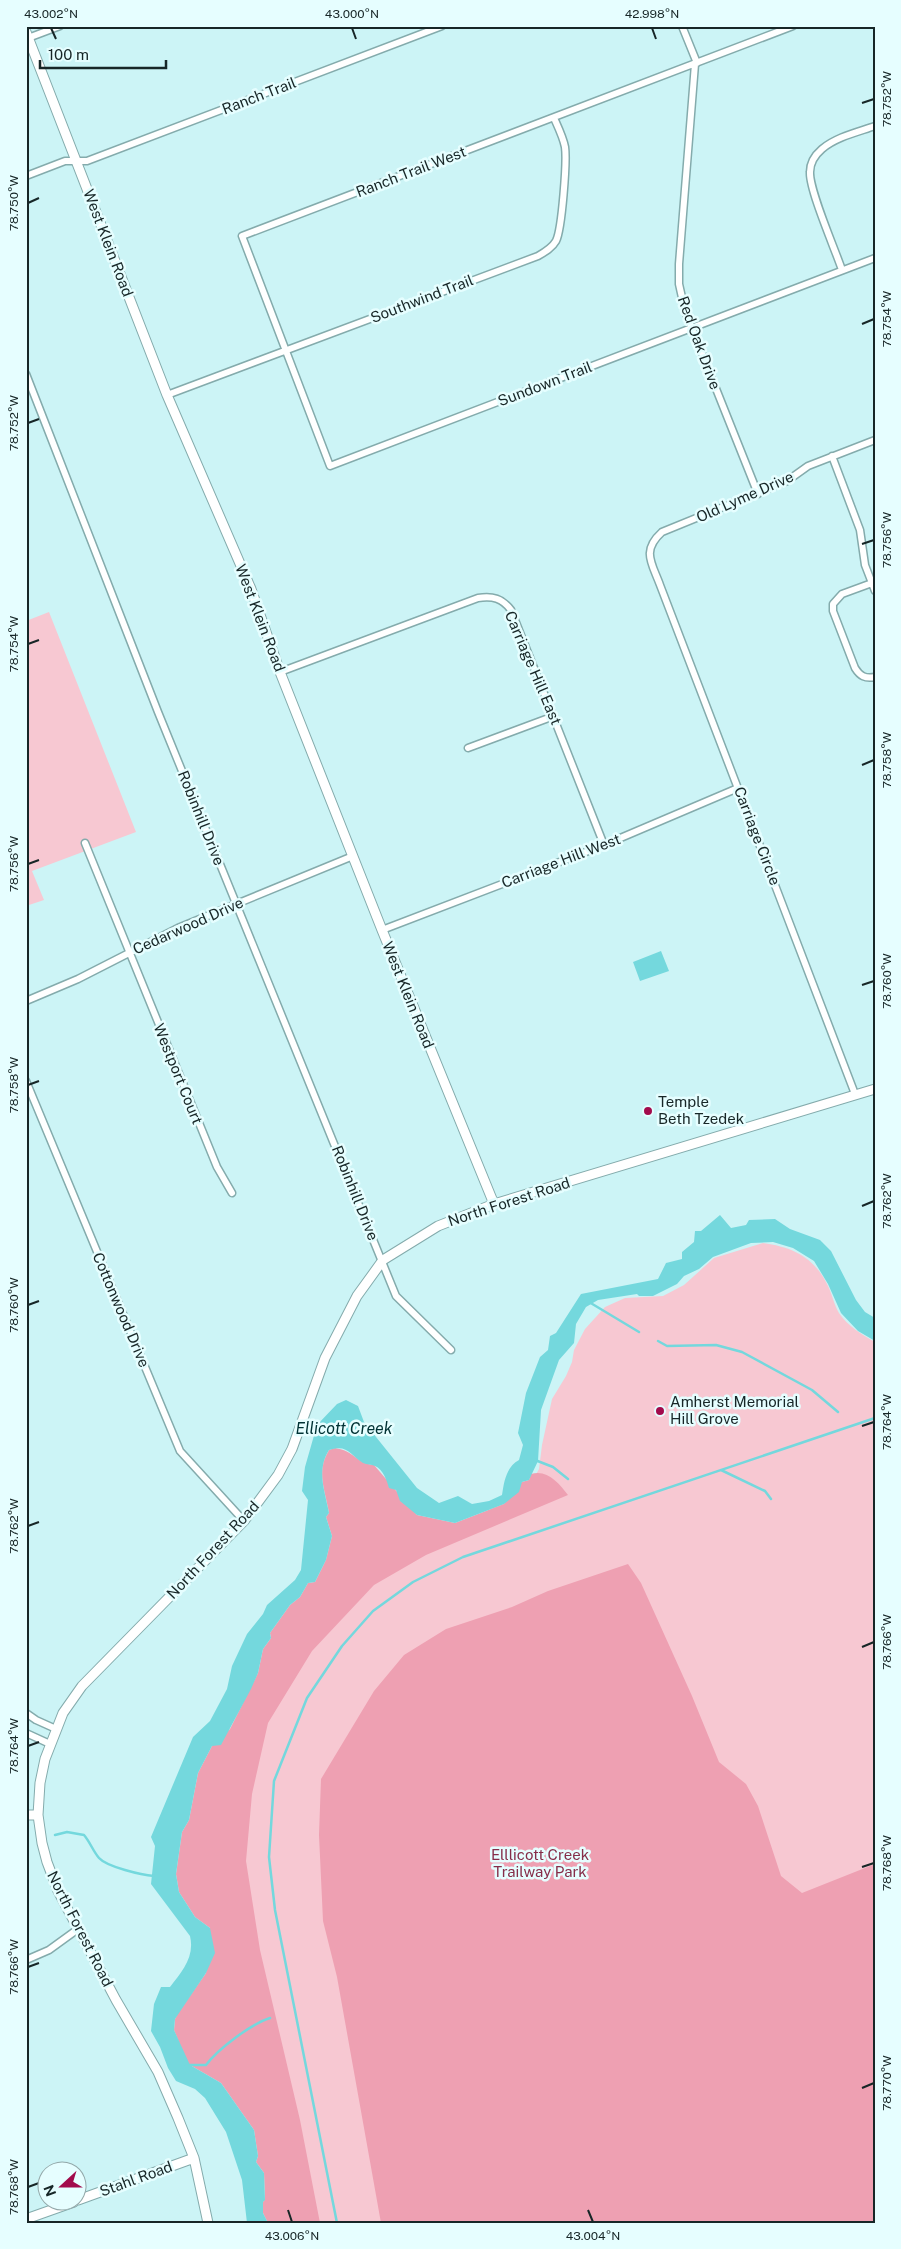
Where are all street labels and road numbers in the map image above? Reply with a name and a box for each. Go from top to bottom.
street label: Ranch Trail [219,74,298,117]
street label: Ranch Trail West [353,143,468,200]
street label: West Klein Road [80,187,137,299]
street label: Southwind Trail [368,271,476,326]
street label: Red Oak Drive [675,294,724,392]
street label: Sundown Trail [495,358,594,409]
street label: Old Lyme Drive [694,467,796,526]
street label: West Klein Road [232,562,289,674]
street label: Carriage Hill East [502,608,565,727]
street label: Robinhill Drive [175,768,228,868]
street label: Carriage Circle [731,784,784,887]
street label: Carriage Hill West [499,830,623,891]
street label: Cedarwood Drive [130,894,246,958]
street label: West Klein Road [379,939,438,1051]
street label: Westport Court [151,1021,206,1127]
street label: Robinhill Drive [329,1143,382,1243]
street label: North Forest Road [446,1174,572,1229]
street label: Cottonwood Drive [90,1250,153,1370]
street label: North Forest Road [163,1497,262,1602]
street label: North Forest Road [44,1868,117,1989]
street label: Stahl Road [97,2158,175,2200]

